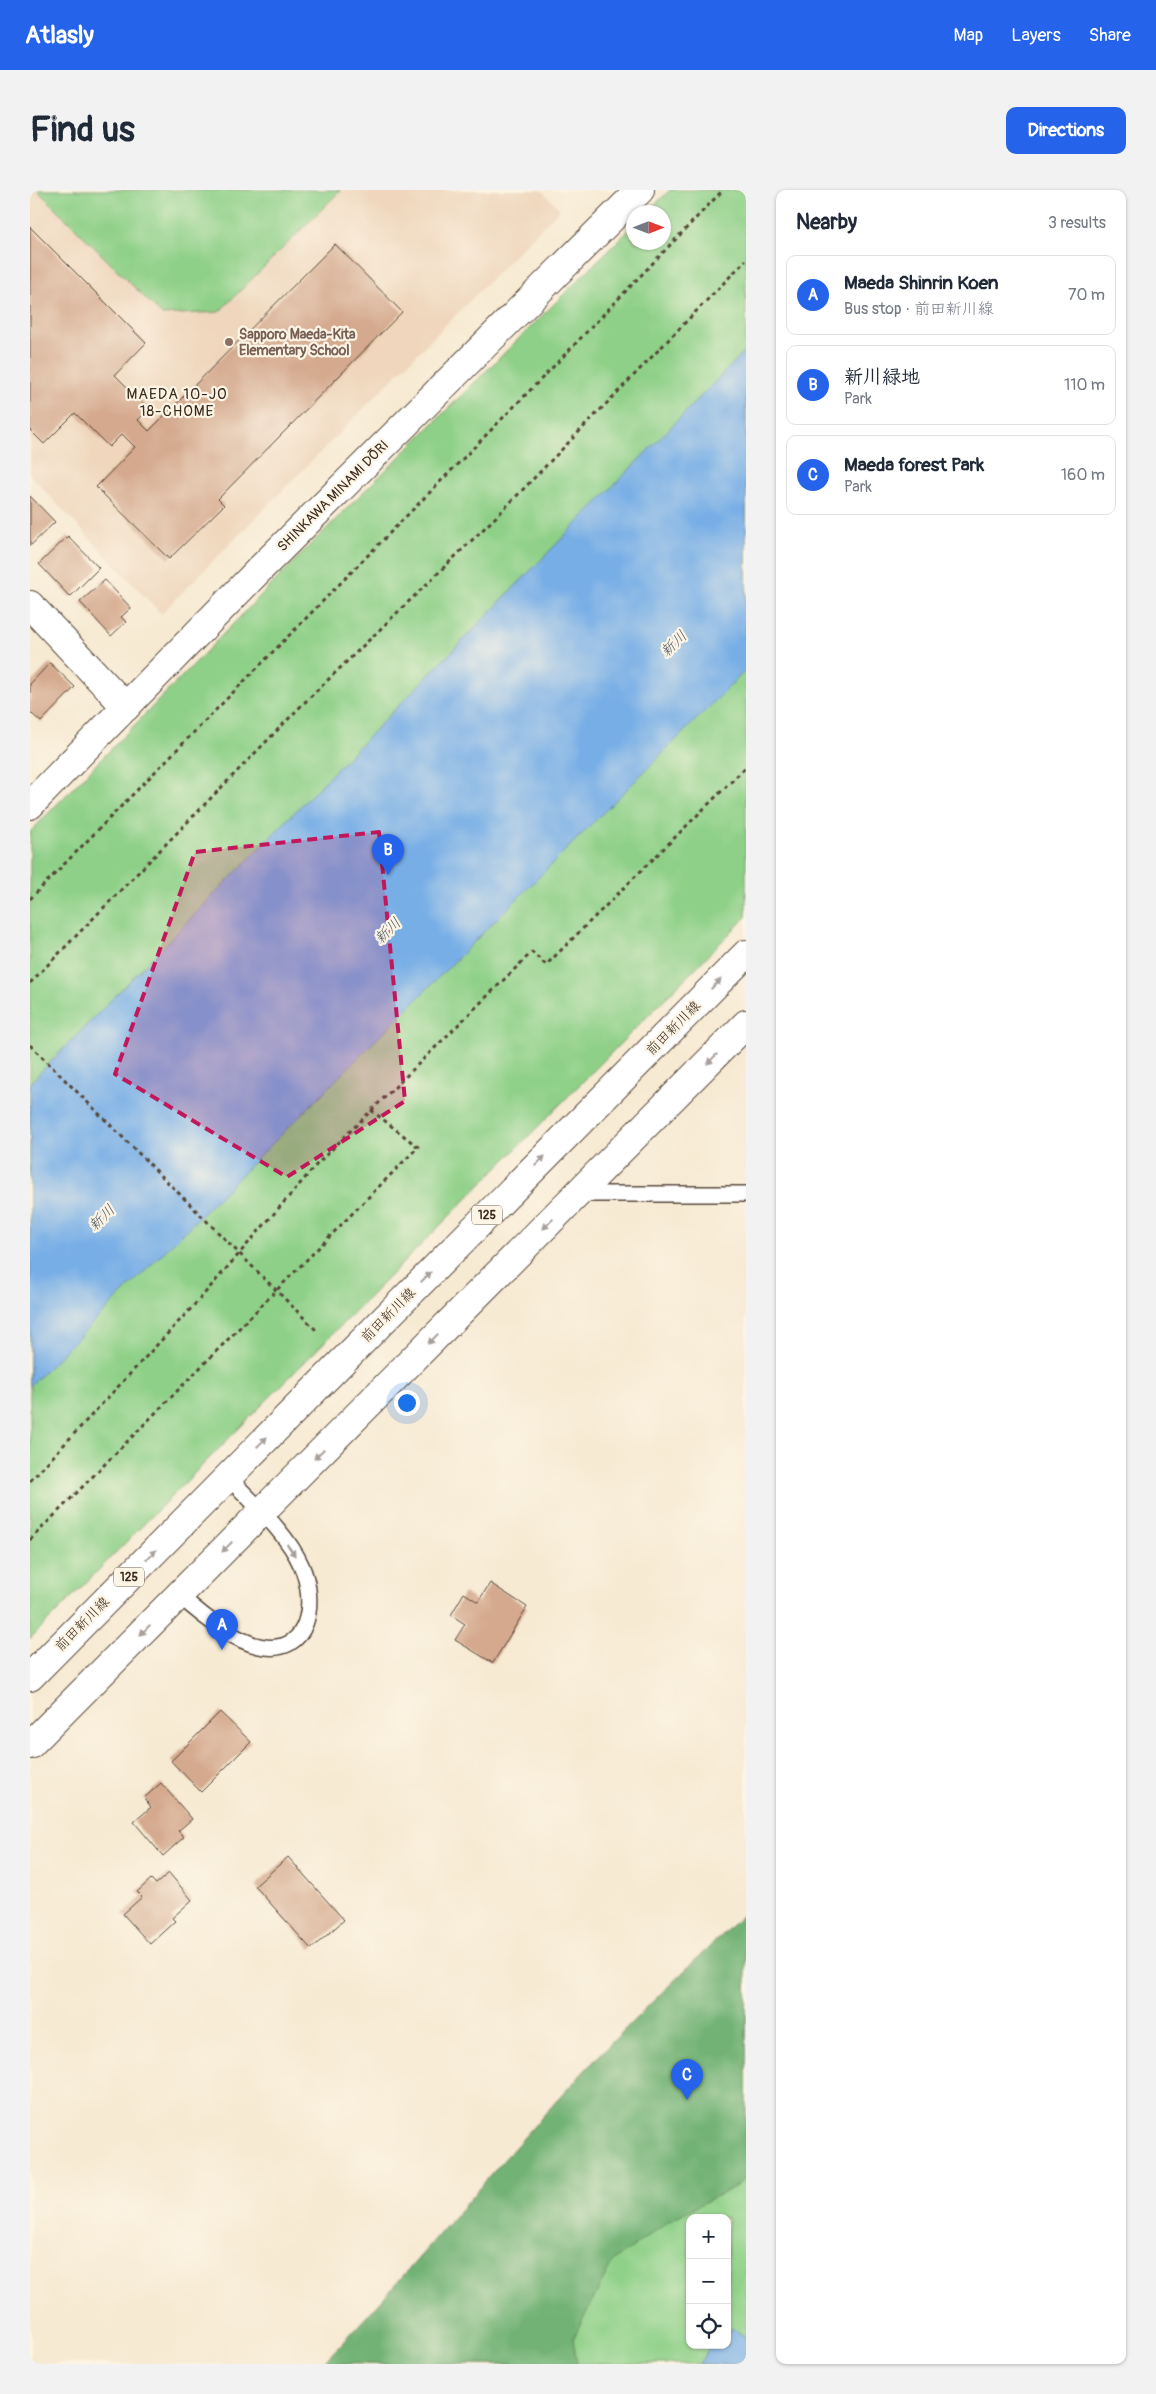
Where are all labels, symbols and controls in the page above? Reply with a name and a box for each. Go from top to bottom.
text: Atlasly [25,21,94,50]
text: Map [954,24,983,47]
text: Layers [1011,24,1061,47]
text: Share [1089,24,1131,47]
button: Directions [1006,107,1126,154]
text: Find us [30,108,135,152]
north arrow [626,205,671,250]
text: Nearby [796,209,857,236]
text: 3 results [1048,213,1106,233]
text: Maeda Shinrin Koen [844,271,999,295]
text: A [808,285,818,305]
text: 70 m [1068,285,1105,305]
text: Bus stop · 前田新川線 [844,299,994,319]
place label: Sapporo Maeda-Kita Elementary School [239,326,356,359]
marker: Sapporo Maeda-Kita Elementary School [223,336,235,348]
text: 新川緑地 [844,365,920,389]
text: B [808,375,818,395]
text: 110 m [1064,375,1105,395]
district label: MAEDA 10-JO 18-CHOME [127,385,227,421]
text: Park [844,389,872,409]
street label: SHINKAWA MINAMI DŌRI [274,437,392,555]
text: Maeda forest Park [844,453,984,477]
text: C [808,465,818,485]
text: 160 m [1061,465,1105,485]
text: Park [844,477,872,497]
water label: 新川 [657,627,691,661]
pin: B [372,834,404,875]
water label: 新川 [371,914,405,948]
one-way arrow [710,978,722,990]
street label: 前田新川線 [642,997,704,1059]
one-way arrow [706,1053,718,1065]
one-way arrow [534,1156,546,1168]
water label: 新川 [85,1201,119,1235]
road number: 125 [472,1206,502,1224]
one-way arrow [542,1218,554,1230]
one-way arrow [420,1271,432,1283]
street label: 前田新川線 [357,1284,419,1346]
one-way arrow [427,1333,439,1345]
your location [394,1390,420,1416]
one-way arrow [256,1436,268,1448]
one-way arrow [313,1448,325,1460]
one-way arrow [221,1540,233,1552]
one-way arrow [286,1544,296,1557]
one-way arrow [144,1549,156,1561]
road number: 125 [114,1568,144,1586]
street label: 前田新川線 [51,1593,113,1655]
pin: A [206,1609,238,1650]
one-way arrow [139,1624,151,1636]
pin: C [671,2059,703,2100]
map controls [686,2214,731,2349]
button: + [686,2214,731,2259]
button: − [686,2259,731,2304]
button: locate [686,2304,731,2349]

